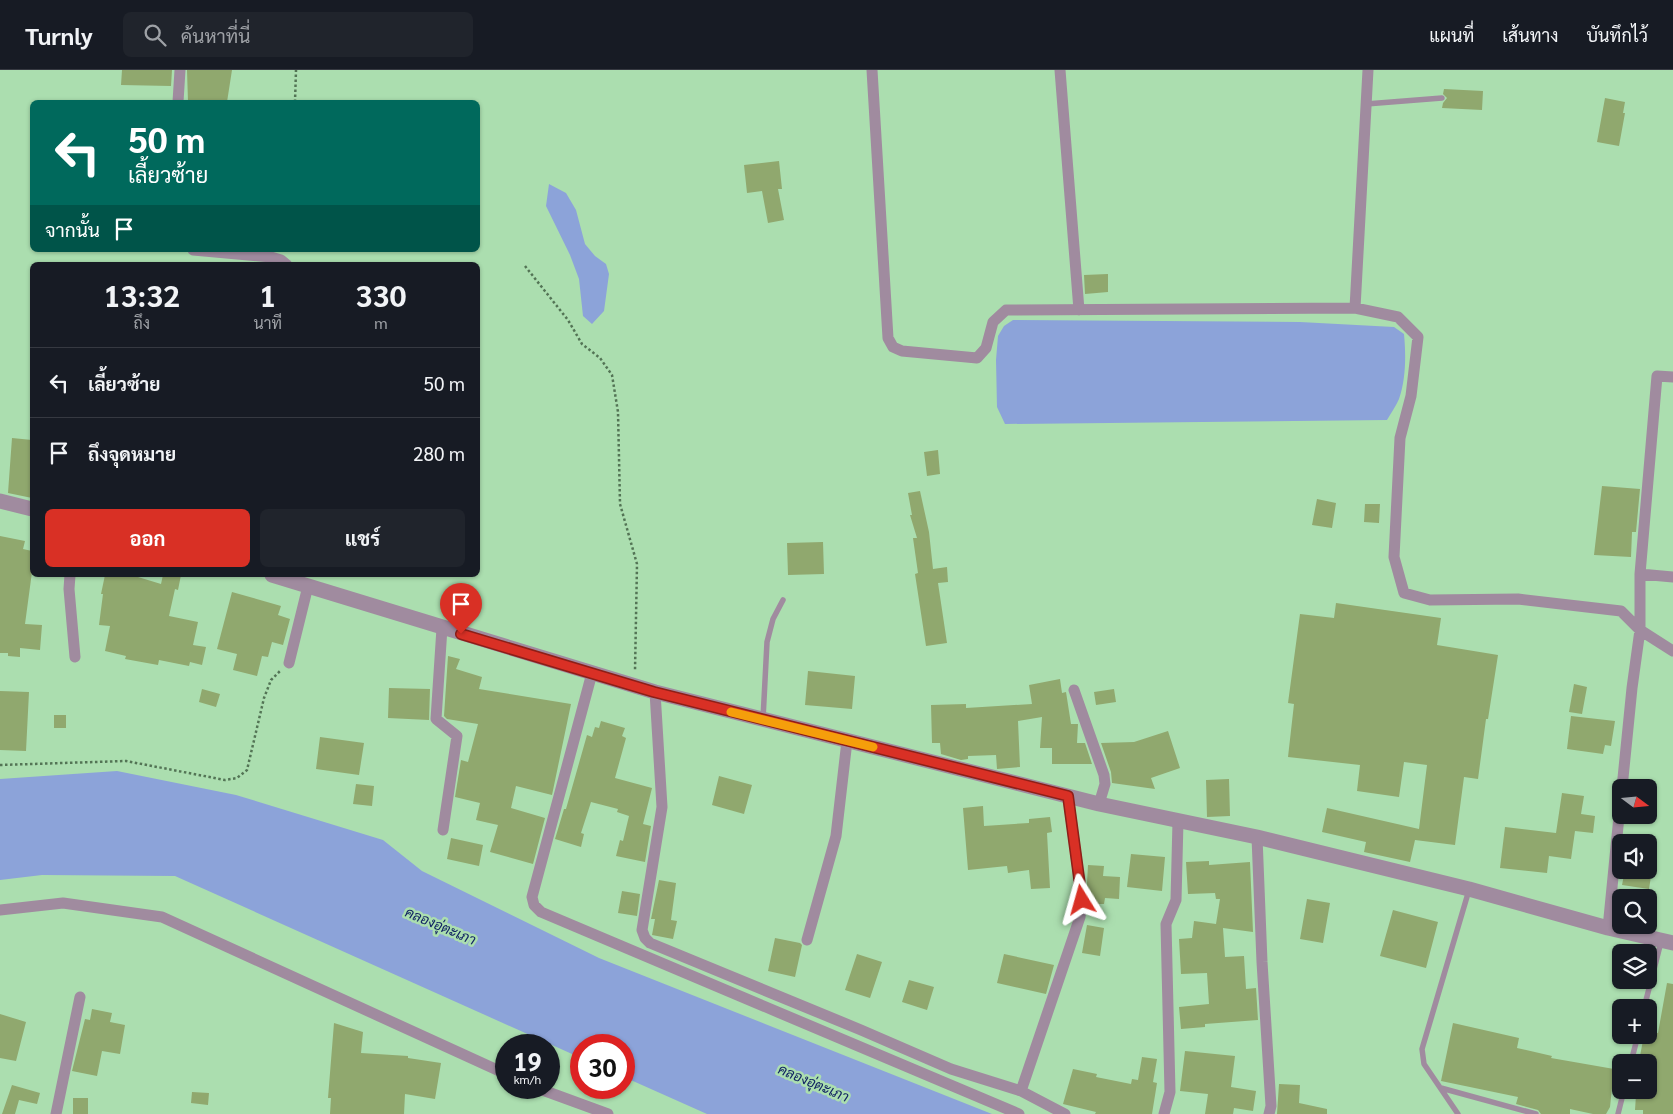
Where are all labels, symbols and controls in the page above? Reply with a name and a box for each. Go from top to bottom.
search box [123,12,473,57]
text: Turnly [25,19,93,51]
icon: search [141,21,169,49]
text: ค้นหาที่นี่ [181,23,250,47]
text: แผนที่ [1429,23,1474,46]
text: เส้นทาง [1502,23,1558,46]
text: บันทึกไว้ [1586,23,1648,46]
text: 50 m [128,116,205,161]
icon: left [45,120,110,185]
text: เลี้ยวซ้าย [128,160,208,188]
icon: arrive [110,215,138,243]
text: จากนั้น [45,217,100,241]
text: 13:32 [104,275,180,314]
text: 1 [259,275,276,314]
text: 330 [356,275,406,314]
text: ถึง [134,312,150,333]
text: นาที [254,312,282,333]
text: m [374,312,388,333]
icon: left [45,369,73,397]
text: เลี้ยวซ้าย [88,371,160,395]
text: 50 m [424,371,465,395]
icon: arrive [45,439,73,467]
text: ถึงจุดหมาย [88,441,176,465]
text: 280 m [413,441,465,465]
button: ออก [45,509,250,567]
button: แชร์ [260,509,465,567]
pin [440,583,482,634]
icon: arrive [447,590,475,618]
north arrow [1612,779,1658,824]
map controls [1612,779,1657,1099]
button: sound [1612,834,1657,879]
position arrow [1055,873,1107,925]
button: search [1612,889,1657,934]
water label: คลองอุ่ตะเภา [402,902,479,950]
button: layers [1612,944,1657,989]
button: + [1612,999,1657,1044]
speed limit sign: 30 [570,1034,635,1099]
text: 19 [513,1044,542,1077]
button: − [1612,1054,1657,1099]
water label: คลองอุ่ตะเภา [775,1059,852,1107]
text: km/h [514,1071,541,1087]

